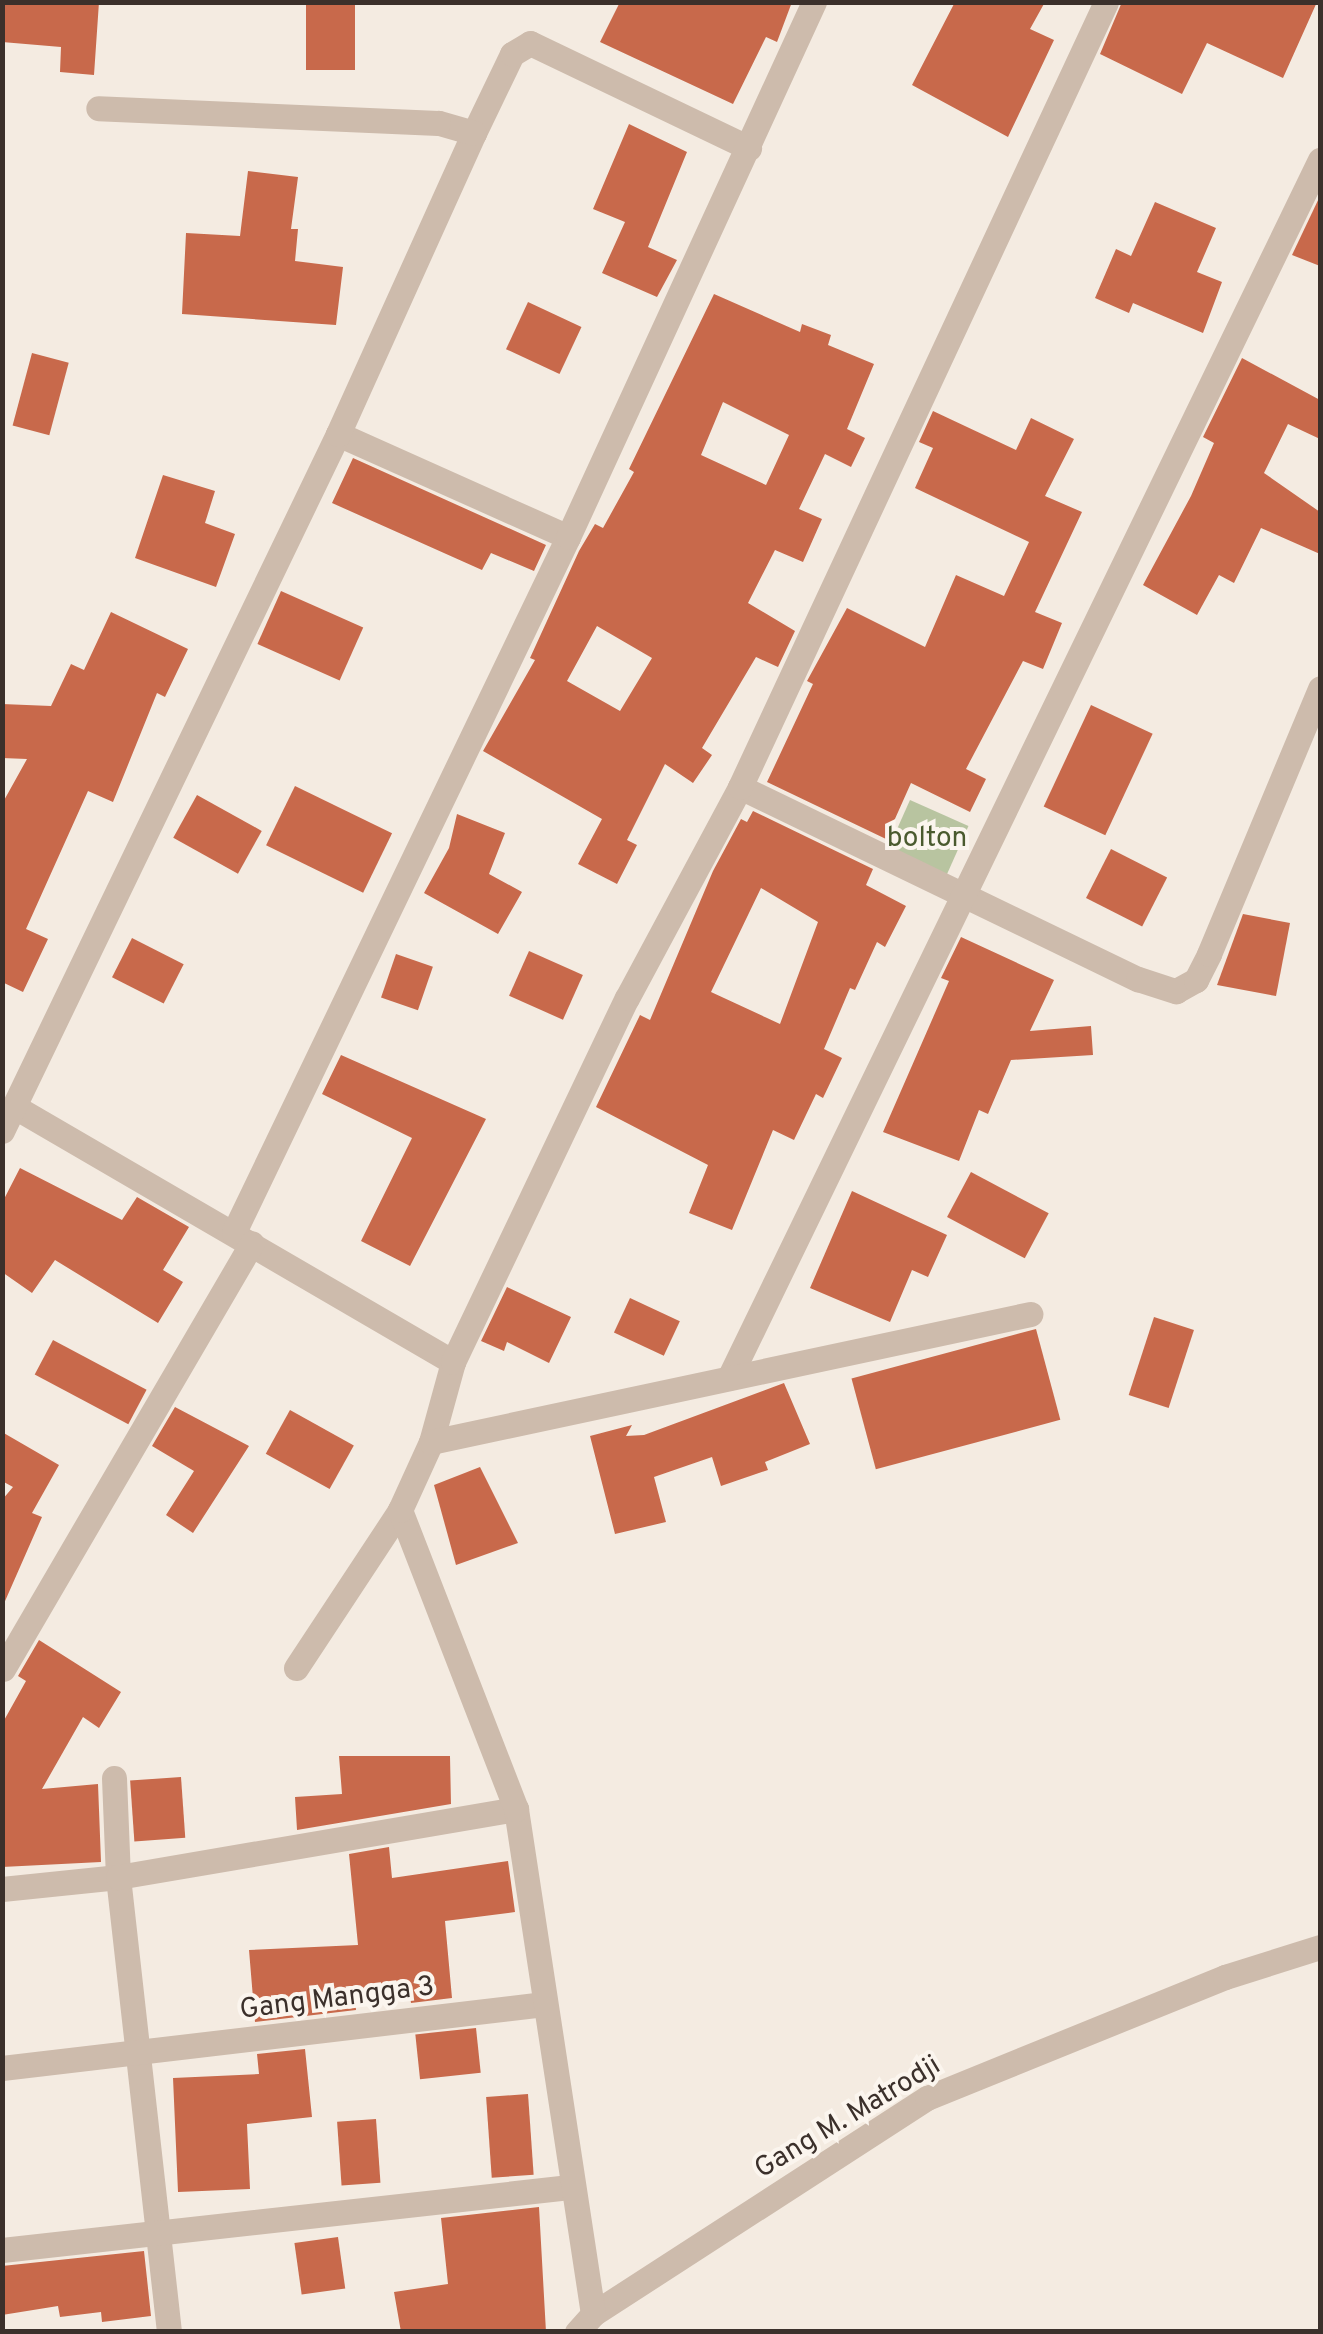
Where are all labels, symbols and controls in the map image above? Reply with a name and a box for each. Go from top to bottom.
park label: bolton [887,822,967,856]
street label: Gang Mangga 3 [238,1970,436,2028]
street label: Gang M. Matrodji [749,2049,947,2187]

